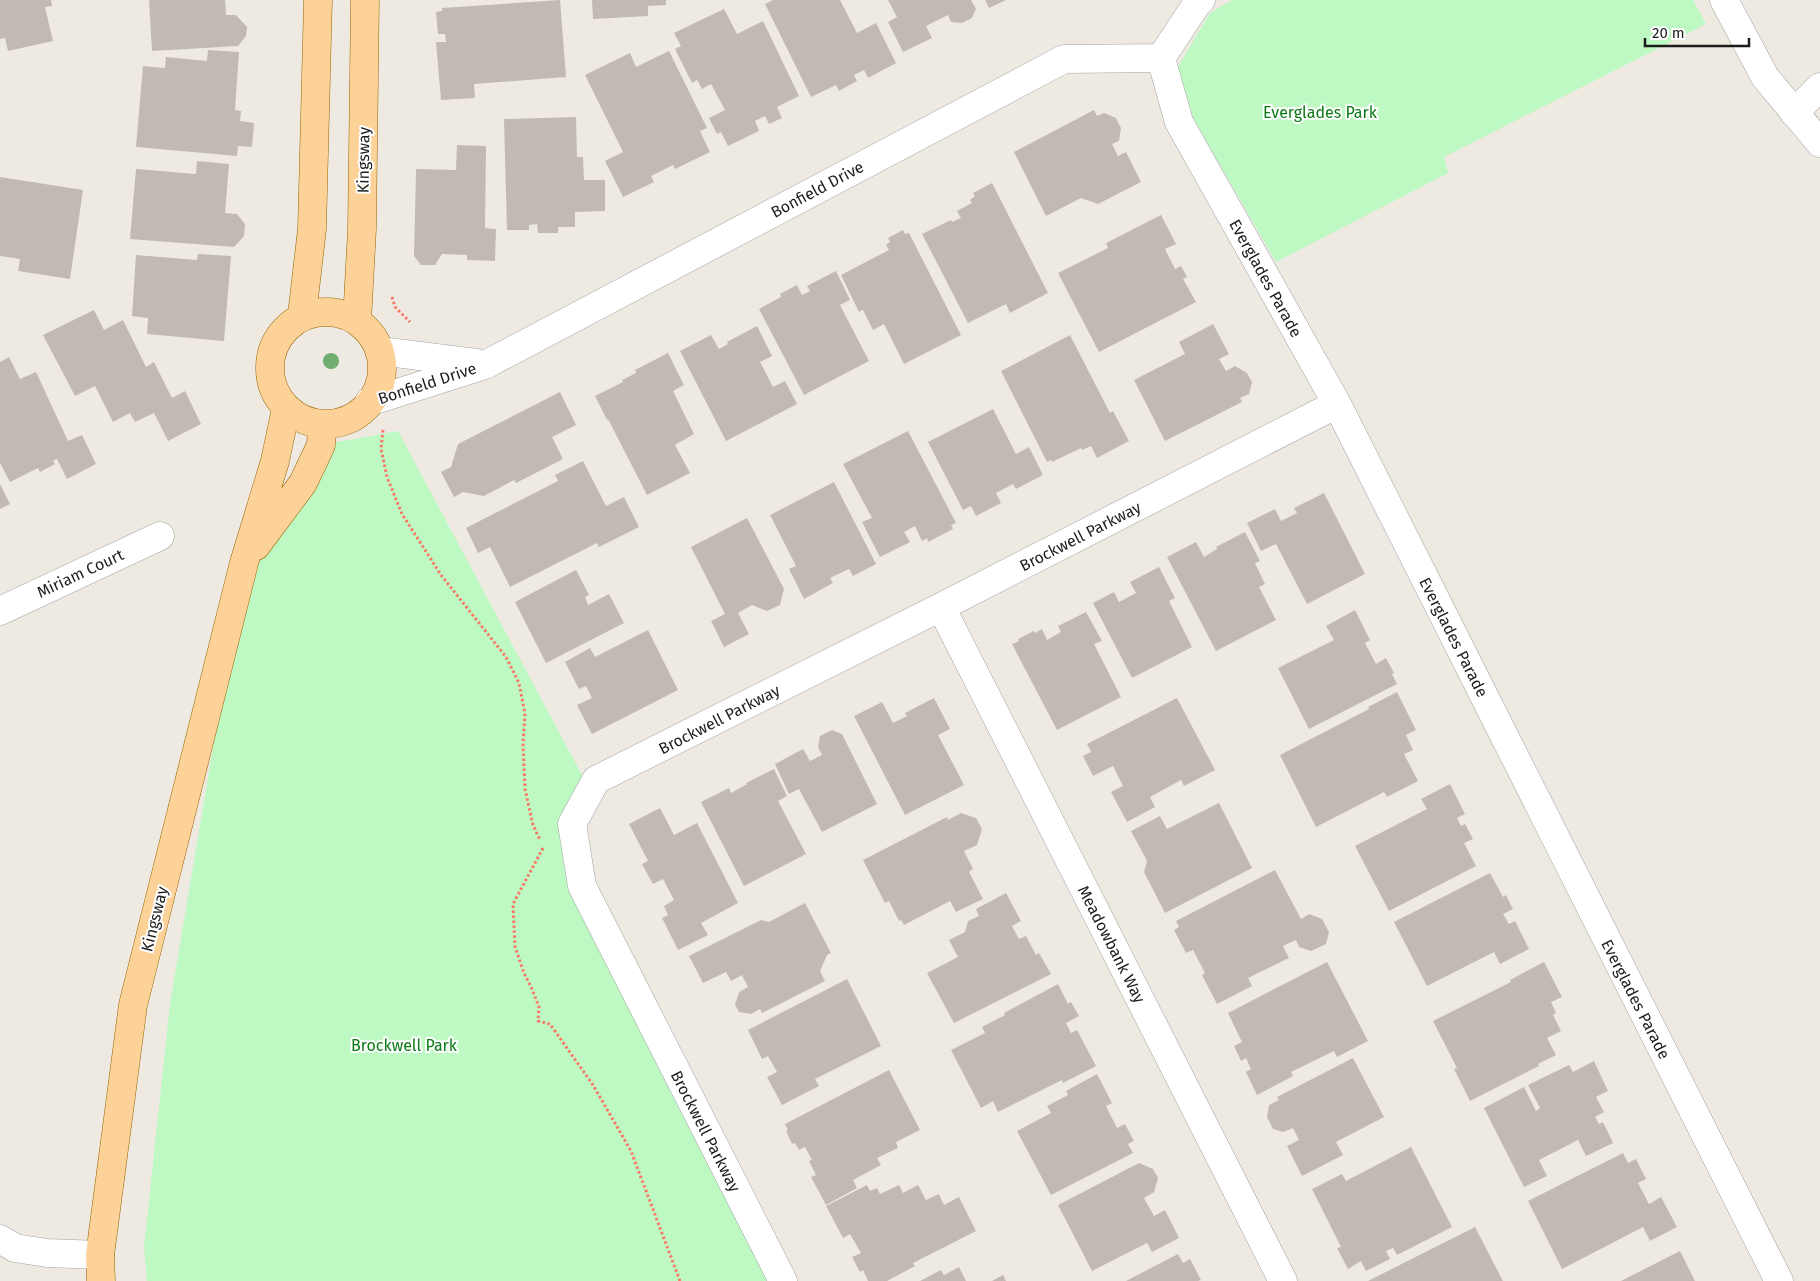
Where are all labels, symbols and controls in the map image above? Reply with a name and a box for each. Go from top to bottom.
scale bar [1645,15,1749,47]
text: 20 m [1652,24,1685,42]
park label: Everglades Park [1263,103,1378,122]
street label: Kingsway [353,126,374,193]
street label: Bonfield Drive [768,157,867,222]
street label: Everglades Parade [1225,216,1306,341]
street label: Bonfield Drive [376,359,479,408]
street label: Brockwell Parkway [1016,498,1144,575]
street label: Miriam Court [34,545,127,602]
street label: Everglades Parade [1415,574,1492,700]
street label: Brockwell Parkway [655,681,783,758]
street label: Meadowbank Way [1074,882,1149,1006]
street label: Kingsway [137,884,172,954]
street label: Everglades Parade [1597,936,1674,1062]
park label: Brockwell Park [351,1036,458,1055]
street label: Brockwell Parkway [667,1067,744,1195]

